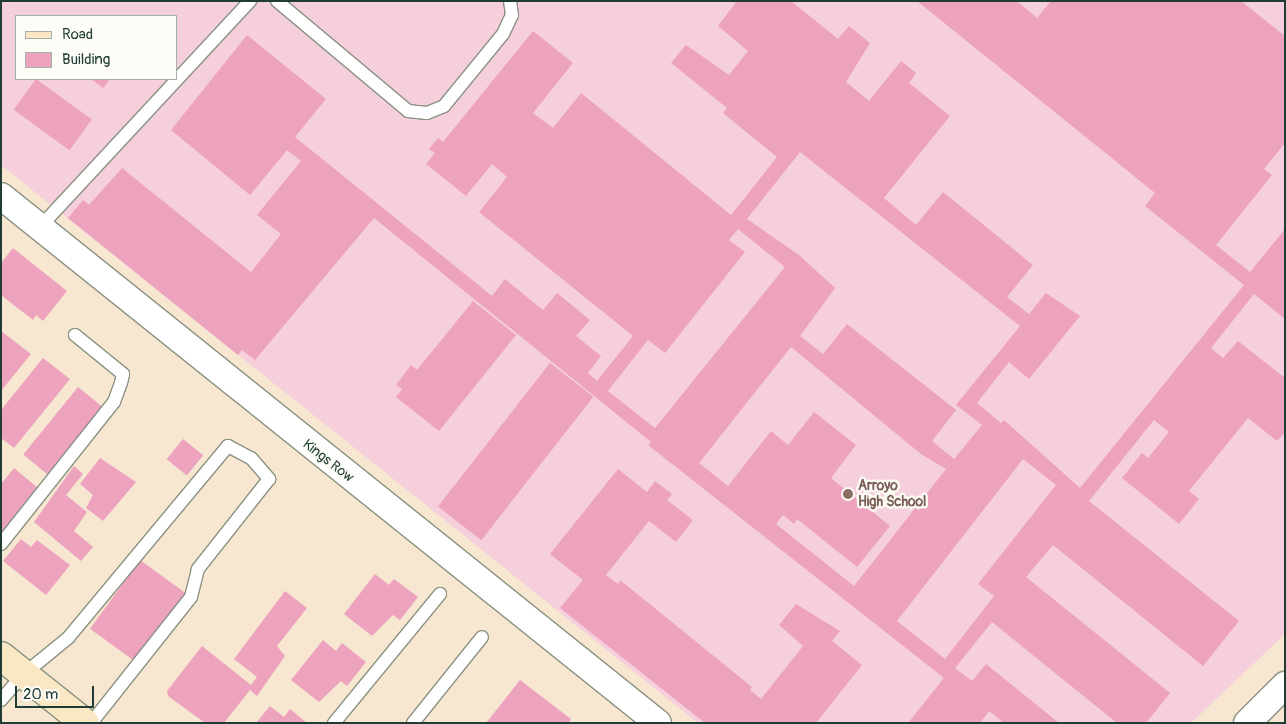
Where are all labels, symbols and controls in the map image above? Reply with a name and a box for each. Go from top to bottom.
legend [15,15,178,80]
text: Road [62,25,93,44]
text: Building [62,50,110,69]
street label: Kings Row [299,436,357,486]
place label: Arroyo High School [858,478,926,511]
marker: Arroyo High School [842,488,854,500]
scale bar [18,676,96,708]
text: 20 m [23,685,58,704]

